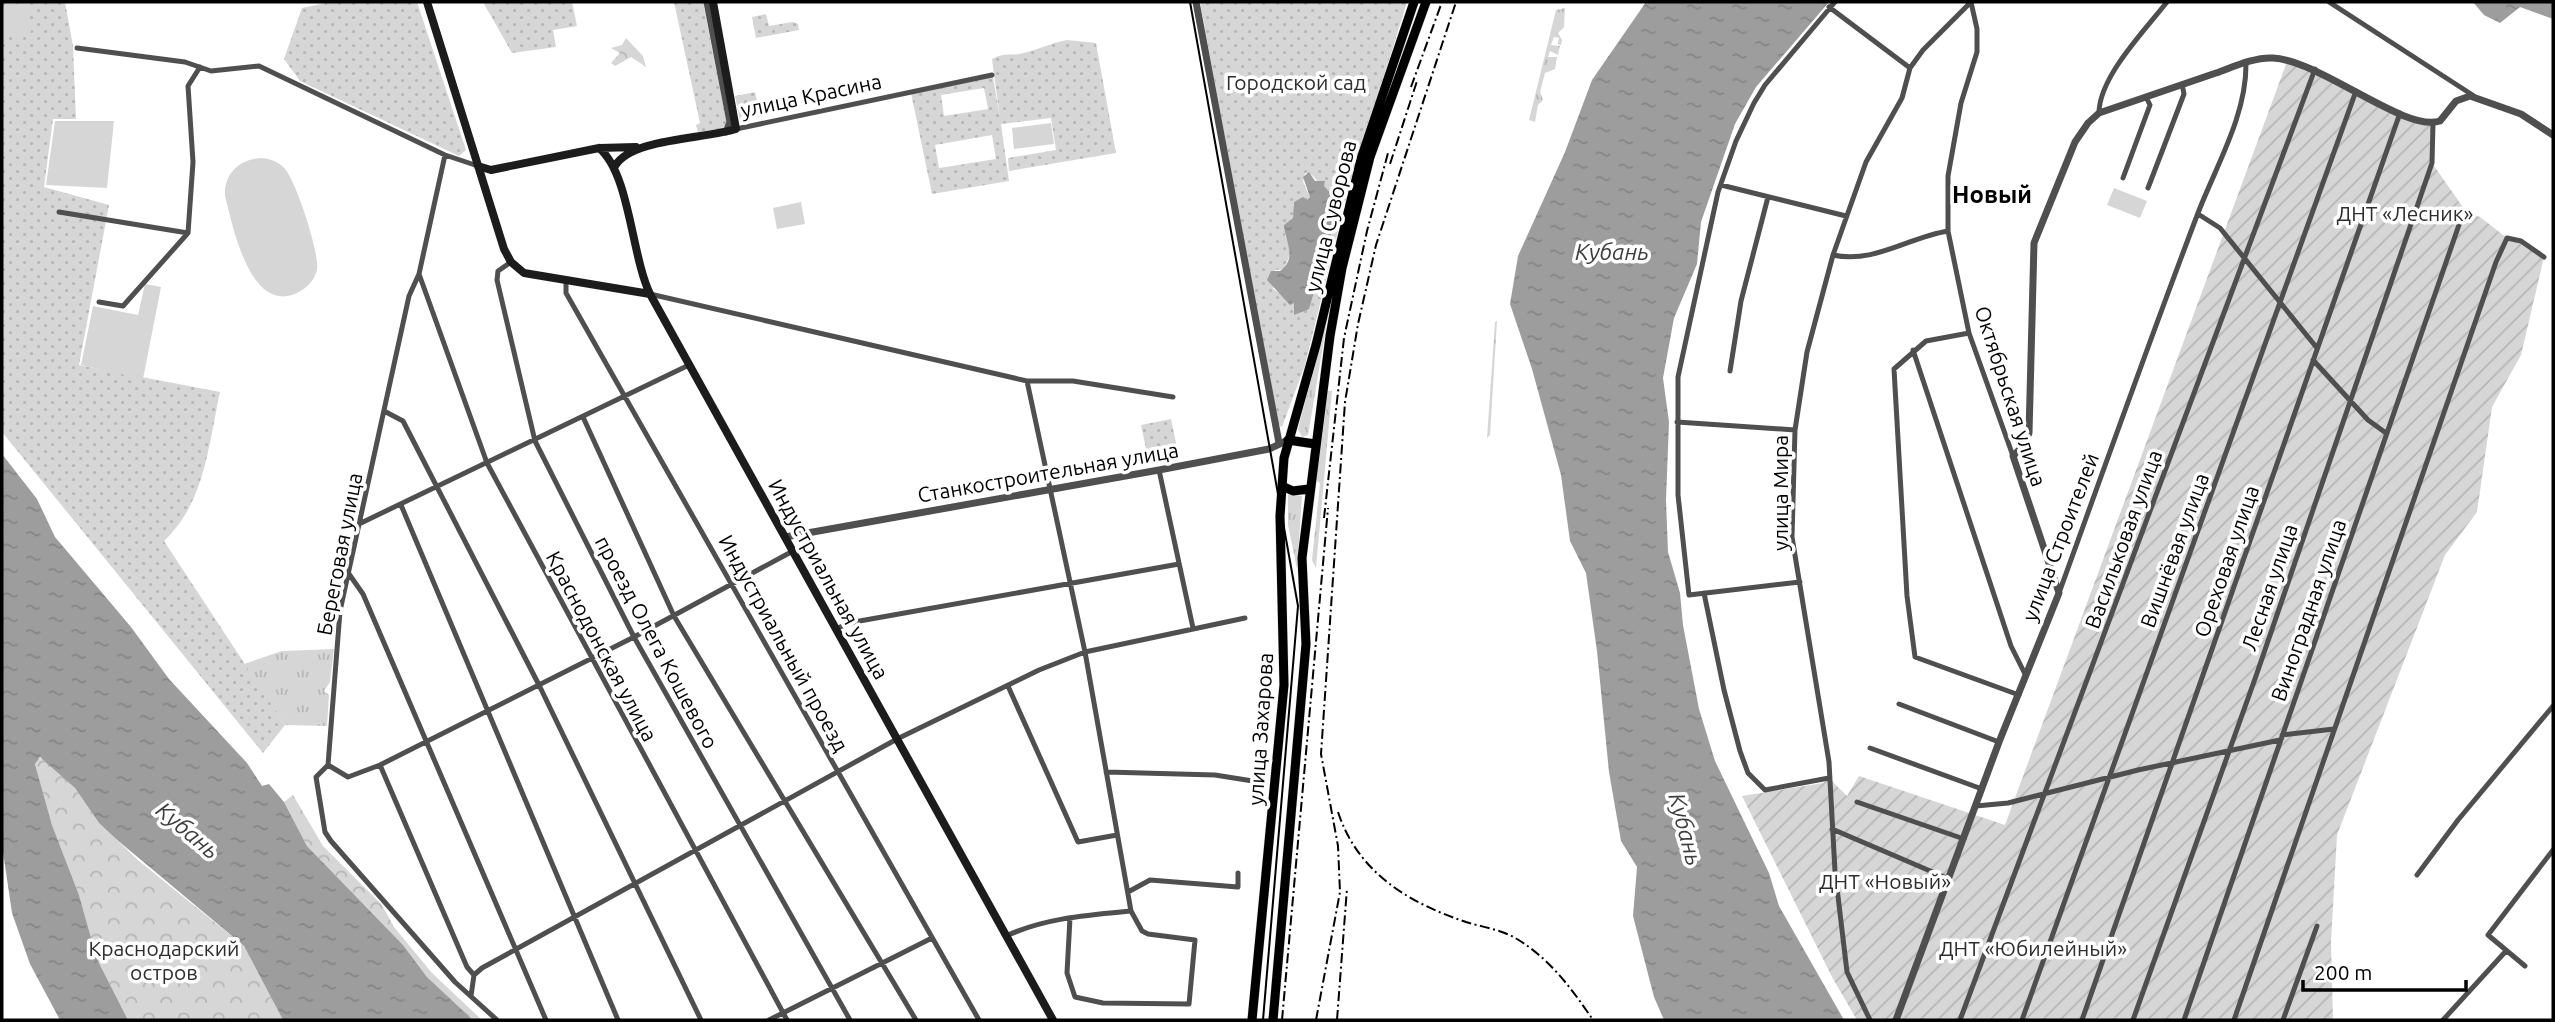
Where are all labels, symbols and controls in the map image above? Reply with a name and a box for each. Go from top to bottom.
street label: улица Красина [738,68,884,122]
park label: Городской сад [1226,70,1366,94]
street label: улица Суворова [1299,137,1361,295]
district label: Новый [1952,181,2032,208]
park label: ДНТ «Лесник» [2337,201,2474,225]
water label: Кубань [1575,239,1649,264]
street label: Октябрьская улица [1971,303,2051,489]
street label: улица Мира [1768,435,1792,551]
street label: Станкостроительная улица [916,437,1180,507]
street label: Васильковая улица [2080,446,2166,632]
street label: улица Строителей [2017,449,2103,625]
street label: Вишнёвая улица [2135,469,2213,631]
street label: Береговая улица [311,471,367,637]
street label: Индустриальная улица [764,475,894,683]
street label: Ореховая улица [2189,482,2263,640]
street label: Виноградная улица [2266,516,2350,704]
street label: Лесная улица [2236,520,2302,654]
street label: Индустриальный проезд [714,531,854,755]
street label: проезд Олега Кошевого [591,532,723,752]
street label: Краснодонская улица [542,547,662,745]
street label: улица Захарова [1243,652,1277,806]
water label: Кубань [1664,790,1708,868]
water label: Кубань [152,797,224,863]
park label: ДНТ «Новый» [1819,869,1951,893]
park label: Краснодарский остров [88,936,240,984]
park label: ДНТ «Юбилейный» [1939,936,2127,960]
scale bar [2303,948,2466,992]
text: 200 m [2314,960,2372,984]

